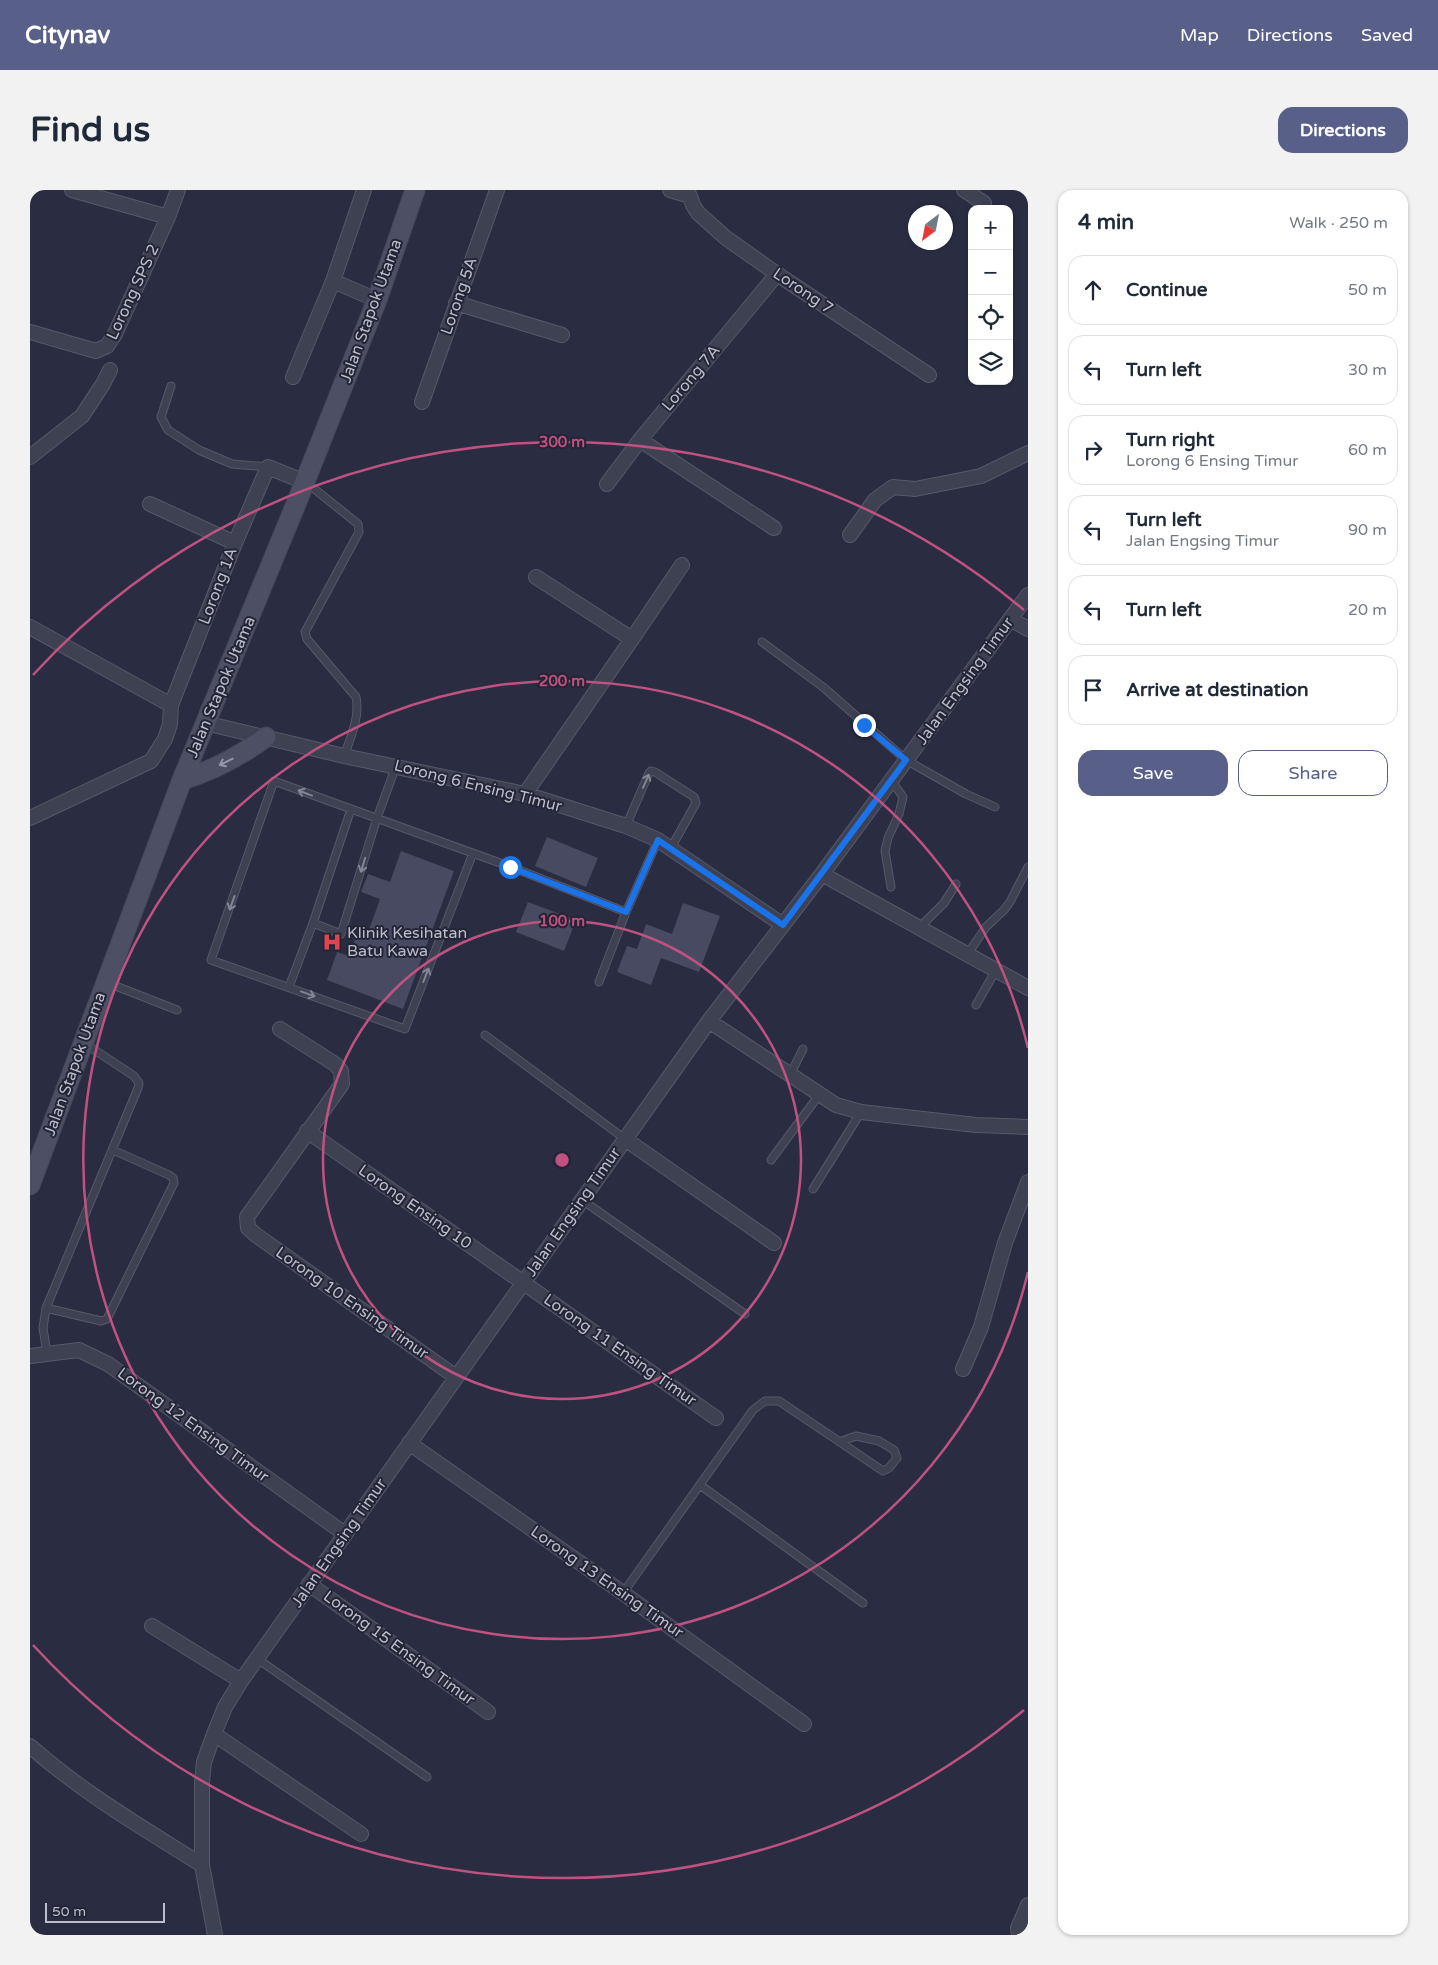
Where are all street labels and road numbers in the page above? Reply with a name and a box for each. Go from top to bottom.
street label: Jalan Stapok Utama [336,236,406,386]
street label: Lorong SPS 2 [102,241,164,343]
street label: Lorong 5A [436,255,482,337]
street label: Lorong 7 [769,264,837,318]
street label: Lorong 7A [657,341,725,415]
street label: Lorong 1A [194,545,242,627]
street label: Jalan Stapok Utama [182,613,260,761]
street label: Jalan Engsing Timur [912,613,1019,749]
street label: Lorong 6 Ensing Timur [392,755,565,817]
street label: Jalan Stapok Utama [40,989,110,1139]
street label: Jalan Engsing Timur [521,1143,626,1280]
street label: Lorong Ensing 10 [354,1160,476,1254]
street label: Lorong 10 Ensing Timur [272,1243,433,1364]
street label: Lorong 11 Ensing Timur [540,1290,701,1411]
street label: Lorong 12 Ensing Timur [113,1363,273,1487]
street label: Jalan Engsing Timur [287,1474,392,1611]
street label: Lorong 13 Ensing Timur [527,1522,688,1643]
street label: Lorong 15 Ensing Timur [319,1586,479,1710]

